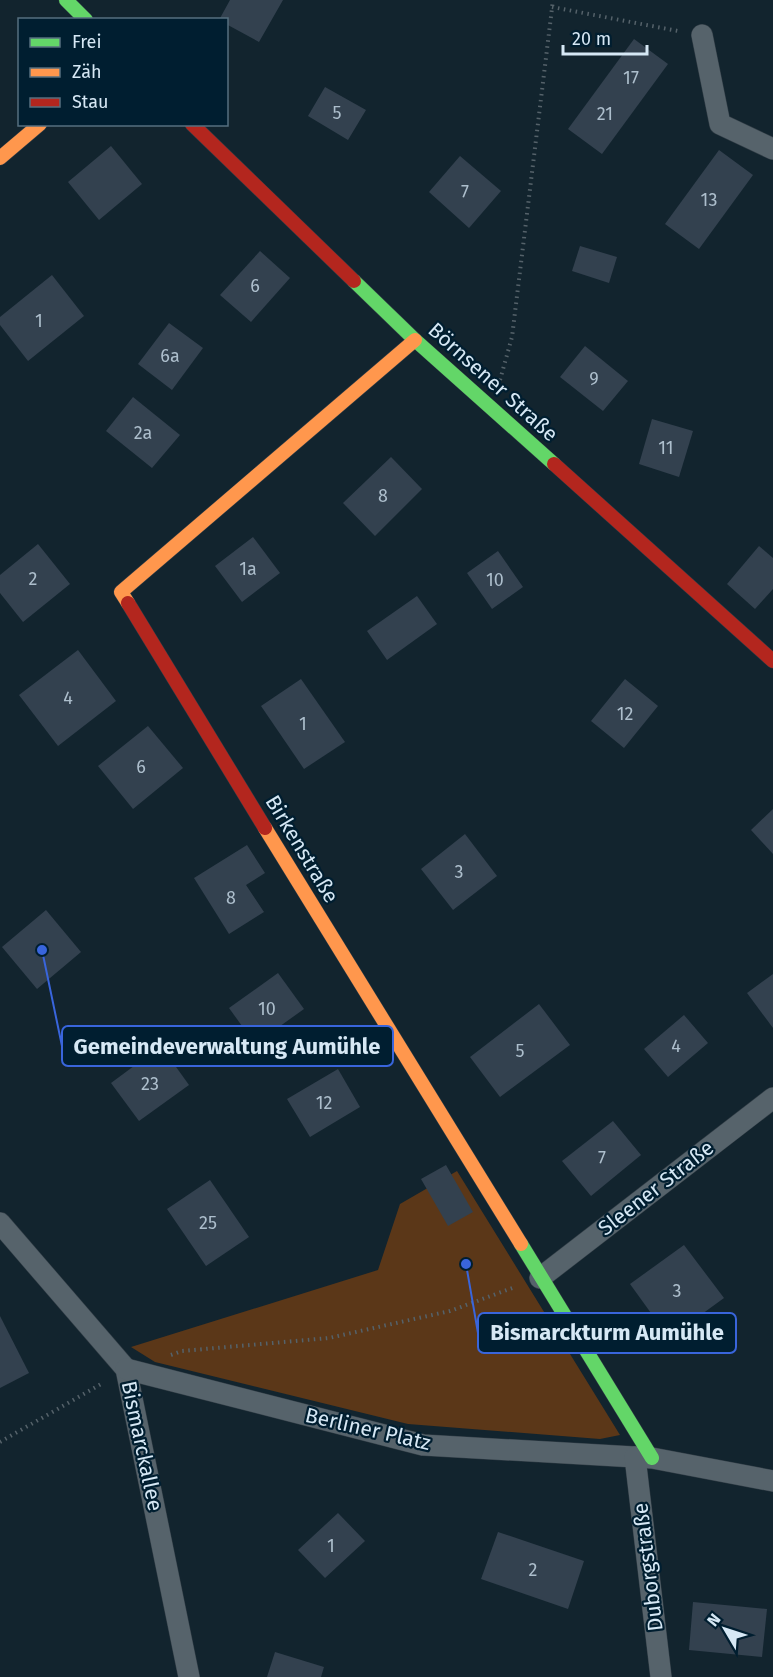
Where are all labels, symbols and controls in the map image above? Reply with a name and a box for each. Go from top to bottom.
legend [18,18,228,126]
scale bar [563,18,647,56]
text: 20 m [572,28,611,50]
text: Frei [72,31,102,53]
text: Zäh [72,61,101,83]
house number: 17 [623,67,639,89]
text: Stau [72,91,108,113]
house number: 5 [332,102,342,124]
house number: 21 [597,103,613,125]
house number: 7 [461,181,469,203]
house number: 13 [701,189,717,211]
house number: 6 [250,275,260,297]
house number: 1 [35,310,43,332]
street label: Börnsener Straße [423,317,563,447]
house number: 6a [160,345,180,367]
house number: 9 [589,368,599,390]
house number: 2a [134,422,152,444]
house number: 11 [658,437,674,459]
house number: 8 [378,485,388,507]
house number: 1a [239,558,257,580]
house number: 2 [29,568,38,590]
house number: 10 [486,569,504,591]
house number: 4 [63,687,73,709]
house number: 12 [617,703,633,725]
house number: 1 [299,713,307,735]
house number: 6 [136,756,146,778]
street label: Birkenstraße [260,790,344,908]
house number: 3 [455,861,463,883]
house number: 8 [226,887,236,909]
house number: 10 [258,998,276,1020]
callout: Gemeindeverwaltung Aumühle [62,1026,393,1066]
text: Gemeindeverwaltung Aumühle [74,1033,380,1060]
house number: 4 [671,1035,681,1057]
house number: 5 [515,1040,525,1062]
house number: 23 [141,1073,159,1095]
house number: 12 [316,1092,332,1114]
street label: Sleener Straße [593,1135,719,1241]
house number: 7 [598,1147,606,1169]
house number: 25 [199,1212,217,1234]
house number: 3 [673,1280,681,1302]
callout: Bismarckturm Aumühle [478,1313,736,1353]
text: Bismarckturm Aumühle [490,1319,724,1346]
street label: Bismarckallee [116,1379,168,1513]
street label: Berliner Platz [303,1402,433,1456]
street label: Duborgstraße [627,1501,669,1633]
house number: 1 [327,1535,335,1557]
house number: 2 [529,1559,538,1581]
north arrow [695,1599,755,1659]
text: N [703,1610,724,1630]

